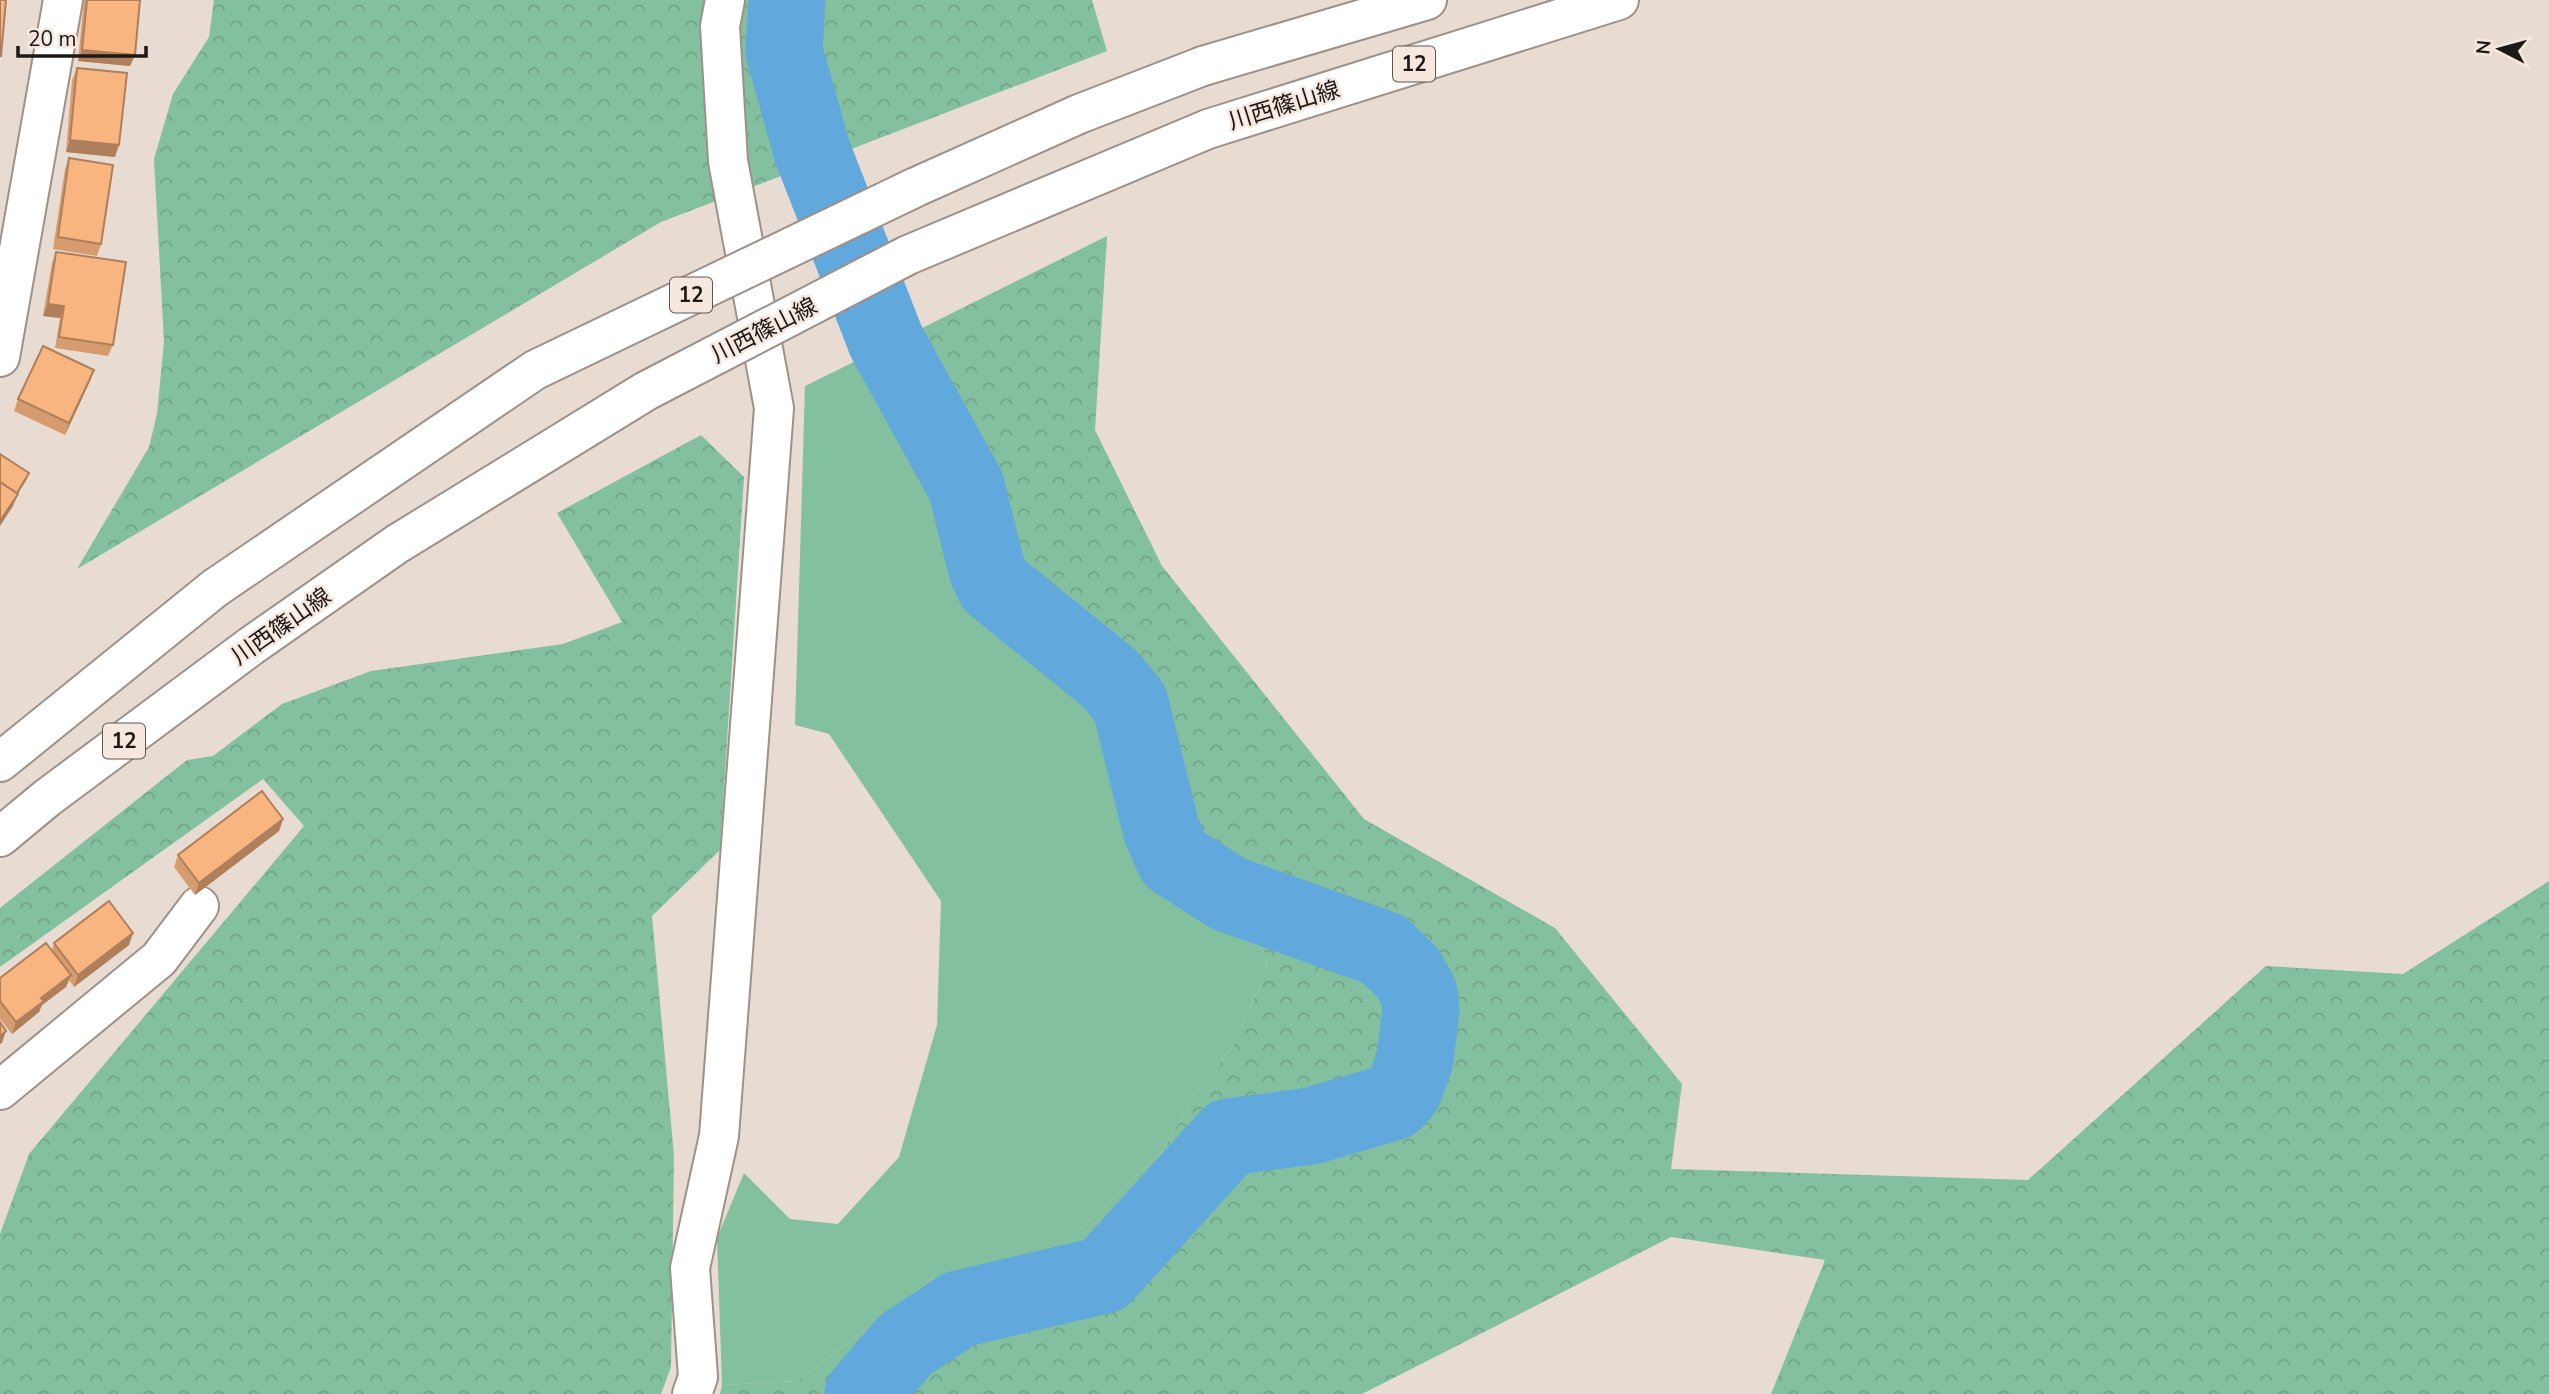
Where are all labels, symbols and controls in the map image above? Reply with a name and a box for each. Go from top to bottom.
scale bar [18,14,145,58]
north arrow [2465,14,2535,84]
text: 20 m [28,25,77,53]
text: N [2470,39,2498,56]
road number: 12 [1393,46,1435,82]
street label: 川西篠山線 [1225,74,1344,137]
road number: 12 [670,278,712,312]
street label: 川西篠山線 [706,291,822,370]
street label: 川西篠山線 [225,581,337,672]
road number: 12 [103,724,145,758]

